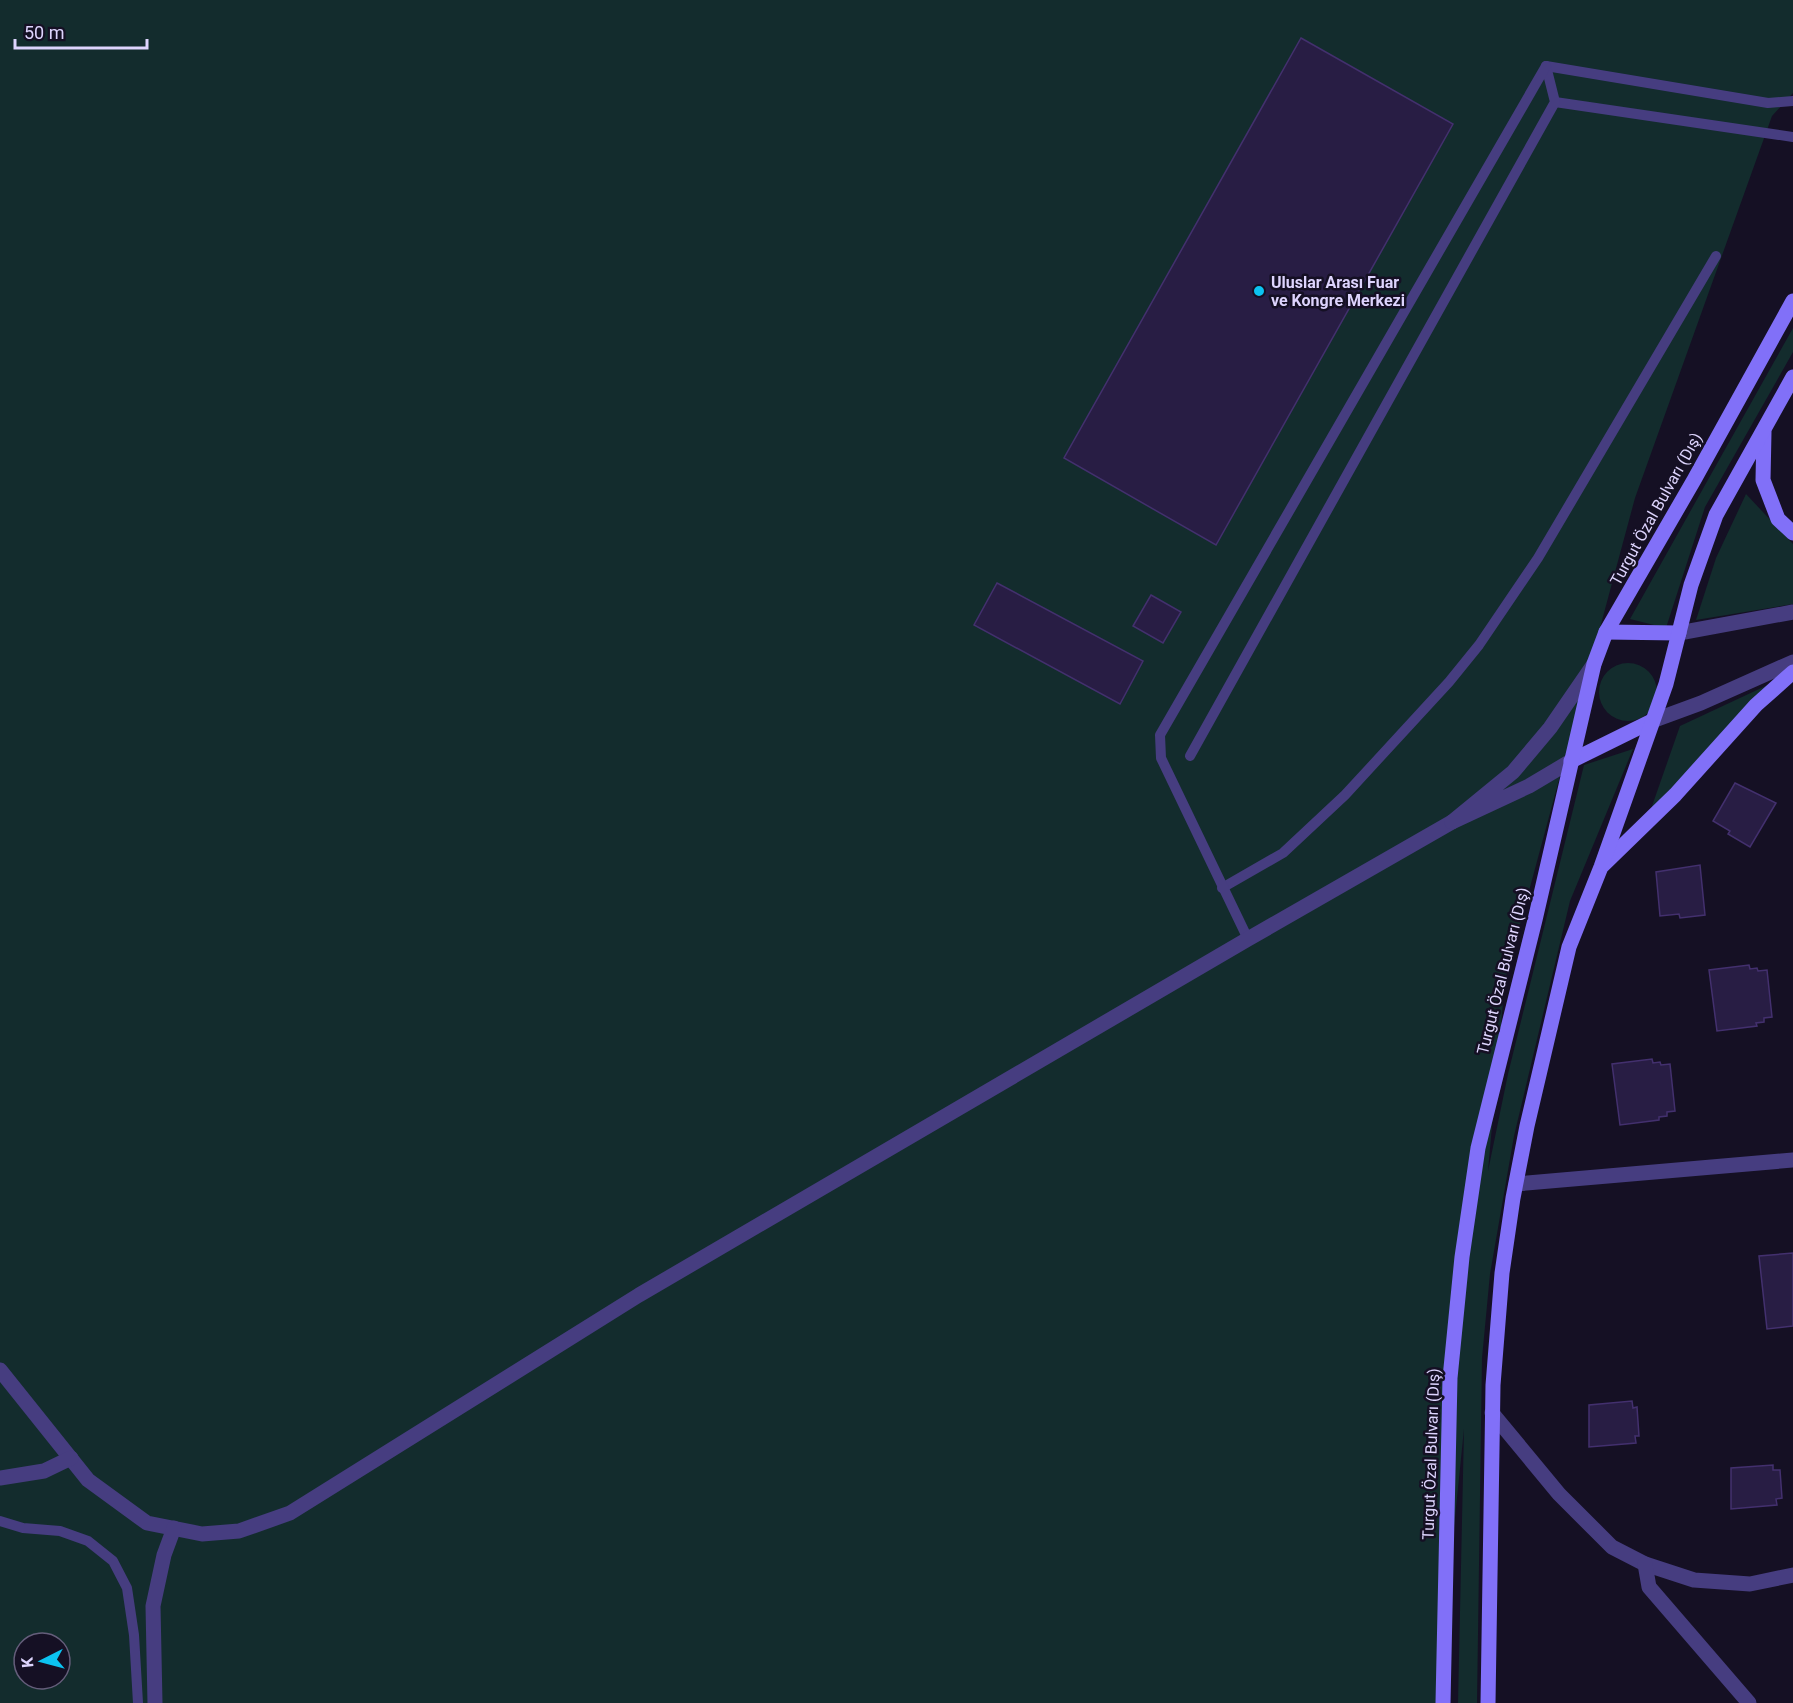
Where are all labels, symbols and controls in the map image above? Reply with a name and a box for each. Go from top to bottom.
scale bar [15,12,147,50]
text: 50 m [24,22,64,43]
place label: Uluslar Arası Fuar ve Kongre Merkezi [1271,273,1405,310]
marker: Uluslar Arası Fuar ve Kongre Merkezi [1252,284,1266,298]
street label: Turgut Özal Bulvarı (Dış) [1606,429,1706,589]
street label: Turgut Özal Bulvarı (Dış) [1473,885,1533,1057]
street label: Turgut Özal Bulvarı (Dış) [1419,1368,1443,1540]
north arrow [12,1631,72,1691]
text: K [18,1656,38,1669]

